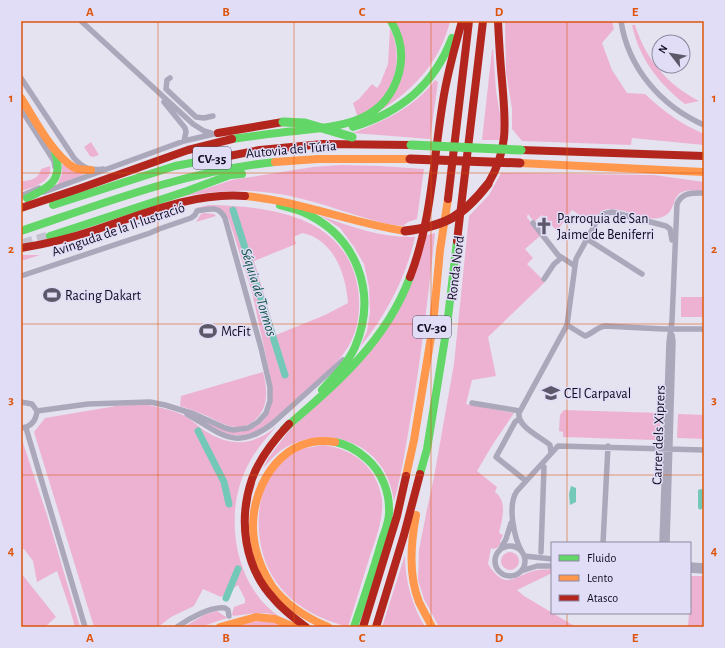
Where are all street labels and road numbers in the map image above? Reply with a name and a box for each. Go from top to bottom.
street label: Autovia del Túria [245,139,337,161]
road number: CV-35 [193,147,231,169]
street label: Avinguda de la Il·lustració [50,201,187,259]
street label: Ronda Nord [445,235,467,301]
road number: CV-30 [413,316,451,338]
street label: Carrer dels Xiprers [650,385,668,485]

